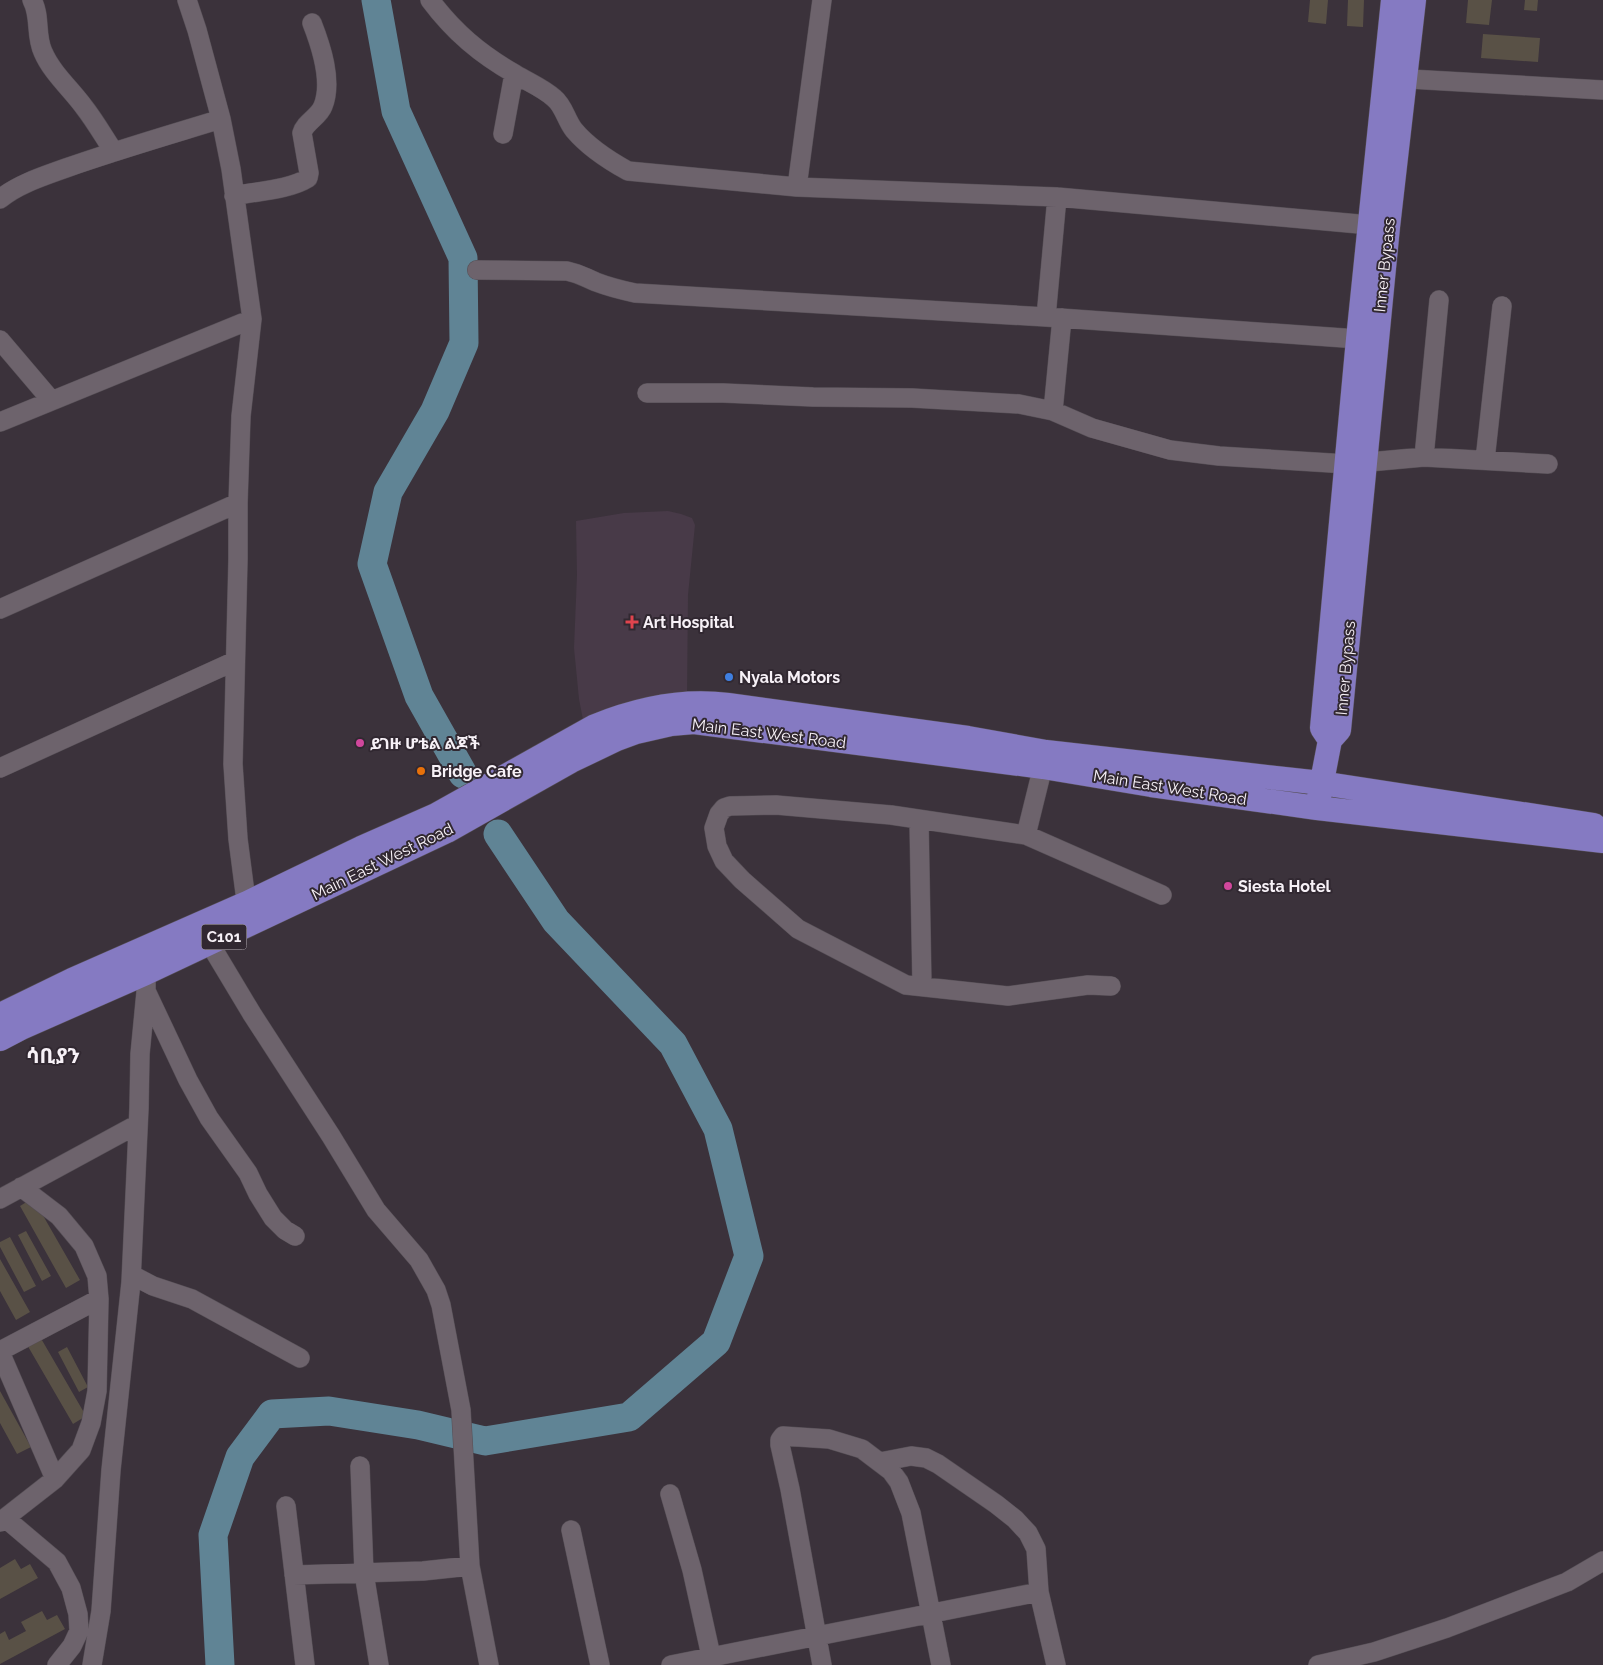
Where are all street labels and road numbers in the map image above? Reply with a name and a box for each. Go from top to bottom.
street label: Inner Bypass [1370,217,1399,313]
street label: Inner Bypass [1332,620,1359,716]
street label: Main East West Road [691,715,847,752]
street label: Main East West Road [1092,766,1248,809]
street label: Main East West Road [308,819,456,904]
road number: C101 [202,924,246,950]

